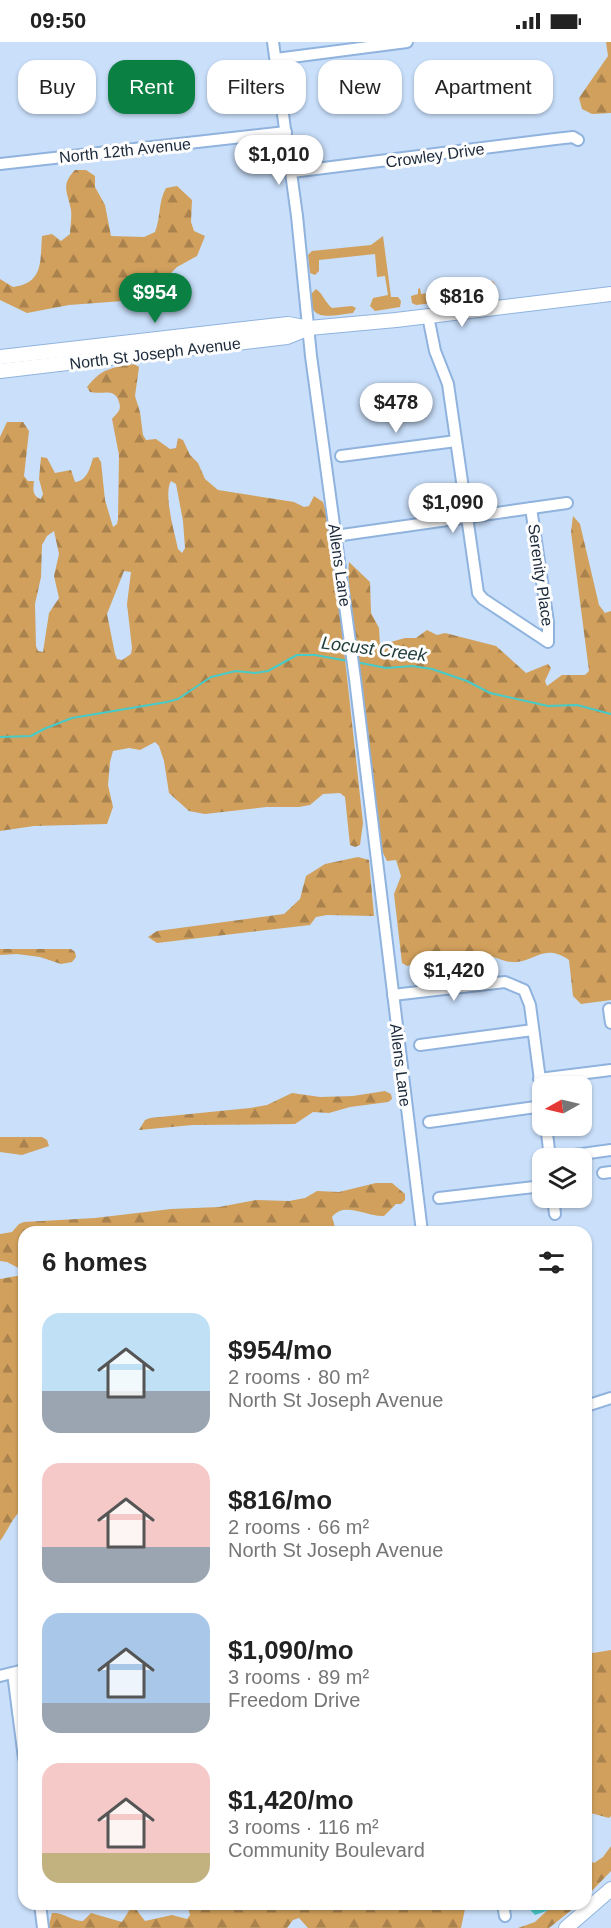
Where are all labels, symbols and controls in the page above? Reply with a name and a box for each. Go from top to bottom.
text: 09:50 [30,8,86,33]
chip: Buy [18,60,96,114]
chip: Rent [108,60,195,114]
chip: Filters [207,60,306,114]
chip: New [318,60,402,114]
chip: Apartment [414,60,553,114]
street label: North 12th Avenue [58,135,192,166]
pin: $1,010 [230,135,328,186]
street label: Crowley Drive [385,140,486,171]
text: $1,010 [248,143,310,165]
pin: $954 [119,273,191,324]
pin: $816 [426,277,498,328]
text: $954 [133,281,177,303]
text: $816 [440,285,484,307]
street label: North St Joseph Avenue [69,335,242,372]
pin: $478 [360,383,432,434]
text: $478 [374,391,418,413]
pin: $1,090 [404,483,502,534]
text: $1,090 [422,491,484,513]
street label: Allens Lane [325,522,354,608]
street label: Serenity Place [525,523,556,627]
water label: Locust Creek [320,633,429,666]
pin: $1,420 [405,951,503,1002]
text: $1,420 [423,959,485,981]
street label: Allens Lane [387,1023,414,1108]
north arrow [532,1076,592,1136]
map controls [532,1076,592,1208]
button: layers [532,1148,592,1208]
icon: filters [535,1246,568,1279]
text: 6 homes [42,1247,148,1277]
text: $954/mo [228,1335,332,1365]
icon: home [90,1337,162,1409]
text: 2 rooms · 80 m² [228,1366,369,1388]
text: North St Joseph Avenue [228,1389,443,1411]
text: $816/mo [228,1485,332,1515]
icon: home [90,1487,162,1559]
text: 2 rooms · 66 m² [228,1516,369,1538]
text: North St Joseph Avenue [228,1539,443,1561]
text: $1,090/mo [228,1635,354,1665]
icon: home [90,1637,162,1709]
text: 3 rooms · 89 m² [228,1666,369,1688]
text: Freedom Drive [228,1689,360,1711]
text: $1,420/mo [228,1785,354,1815]
icon: home [90,1787,162,1859]
text: 3 rooms · 116 m² [228,1816,379,1838]
text: Community Boulevard [228,1839,425,1861]

